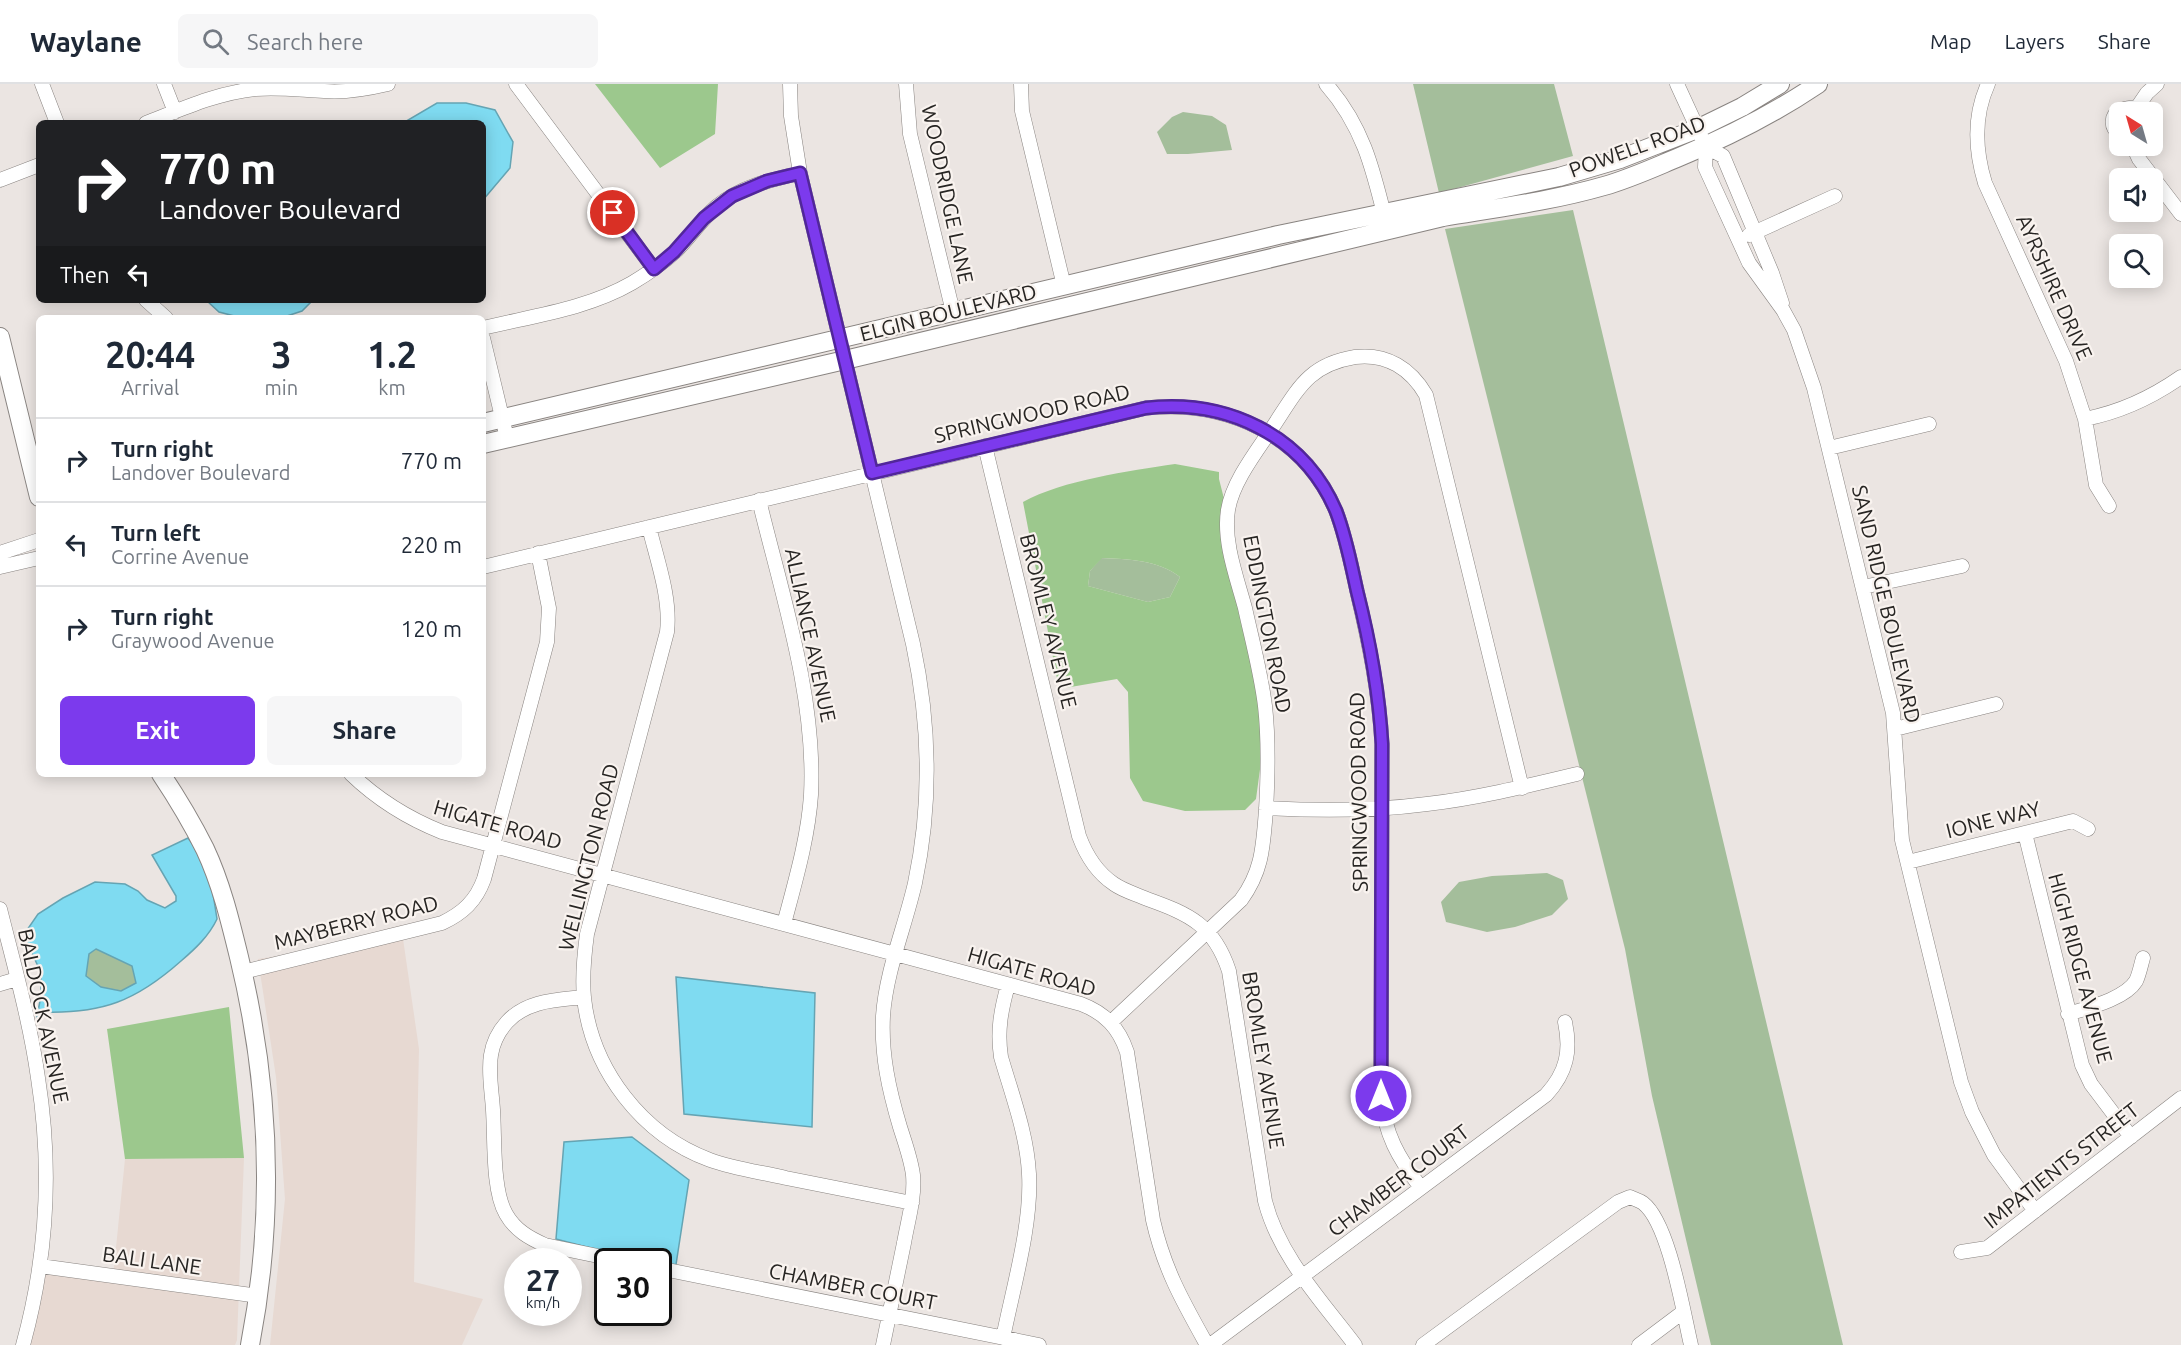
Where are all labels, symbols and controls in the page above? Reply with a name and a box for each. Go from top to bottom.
search box [178,14,598,68]
icon: search [199,25,232,58]
text: Waylane [30,26,142,57]
text: Search here [247,29,363,54]
text: Map [1930,29,1971,53]
text: Layers [2004,29,2065,53]
text: Share [2098,29,2151,53]
street label: WOODRIDGE LANE [917,102,979,286]
north arrow [2109,102,2163,156]
map controls [2109,102,2163,288]
street label: POWELL ROAD [1565,110,1709,182]
icon: right [60,144,138,222]
text: 770 m [159,145,276,192]
button: sound [2109,168,2163,222]
pin [587,187,638,238]
text: Landover Boulevard [159,194,401,224]
icon: arrive [596,196,629,229]
street label: AYRSHIRE DRIVE [2012,211,2098,363]
button: search [2109,234,2163,288]
icon: left [122,258,155,291]
text: Then [60,262,110,287]
street label: ELGIN BOULEVARD [857,278,1039,346]
text: 20:44 [105,334,195,375]
text: 3 [271,334,291,375]
text: 1.2 [367,334,417,375]
text: Arrival [121,376,179,399]
text: min [265,376,298,399]
text: km [378,376,406,399]
street label: SPRINGWOOD ROAD [932,379,1132,447]
text: Turn right [111,436,213,461]
icon: right [60,444,93,477]
text: 770 m [401,448,462,473]
text: Landover Boulevard [111,461,291,484]
street label: SAND RIDGE BOULEVARD [1848,483,1926,725]
text: Turn left [111,520,201,545]
icon: left [60,528,93,561]
street label: BROMLEY AVENUE [1016,531,1082,711]
text: 220 m [401,532,462,557]
street label: EDDINGTON ROAD [1239,533,1297,715]
text: Corrine Avenue [111,545,249,568]
street label: ALLIANCE AVENUE [781,546,841,724]
text: Turn right [111,604,213,629]
icon: right [60,612,93,645]
text: 120 m [401,616,462,641]
text: Graywood Avenue [111,629,275,652]
street label: SPRINGWOOD ROAD [1344,692,1372,892]
button: Exit [60,696,255,765]
button: Share [267,696,462,765]
street label: WELLINGTON ROAD [553,761,623,953]
street label: HIGATE ROAD [431,794,565,854]
street label: IONE WAY [1943,796,2043,842]
street label: HIGH RIDGE AVENUE [2044,870,2118,1066]
street label: MAYBERRY ROAD [271,890,441,954]
street label: BALDOCK AVENUE [14,926,74,1106]
street label: HIGATE ROAD [965,941,1099,1001]
street label: BROMLEY AVENUE [1238,970,1290,1150]
position arrow [1349,1064,1413,1128]
street label: IMPATIENTS STREET [1979,1097,2144,1233]
street label: CHAMBER COURT [1323,1119,1474,1241]
street label: BALI LANE [101,1241,203,1279]
speed limit sign: 30 [594,1248,672,1326]
street label: CHAMBER COURT [767,1258,939,1314]
text: 27 [526,1263,560,1297]
text: km/h [526,1294,560,1311]

